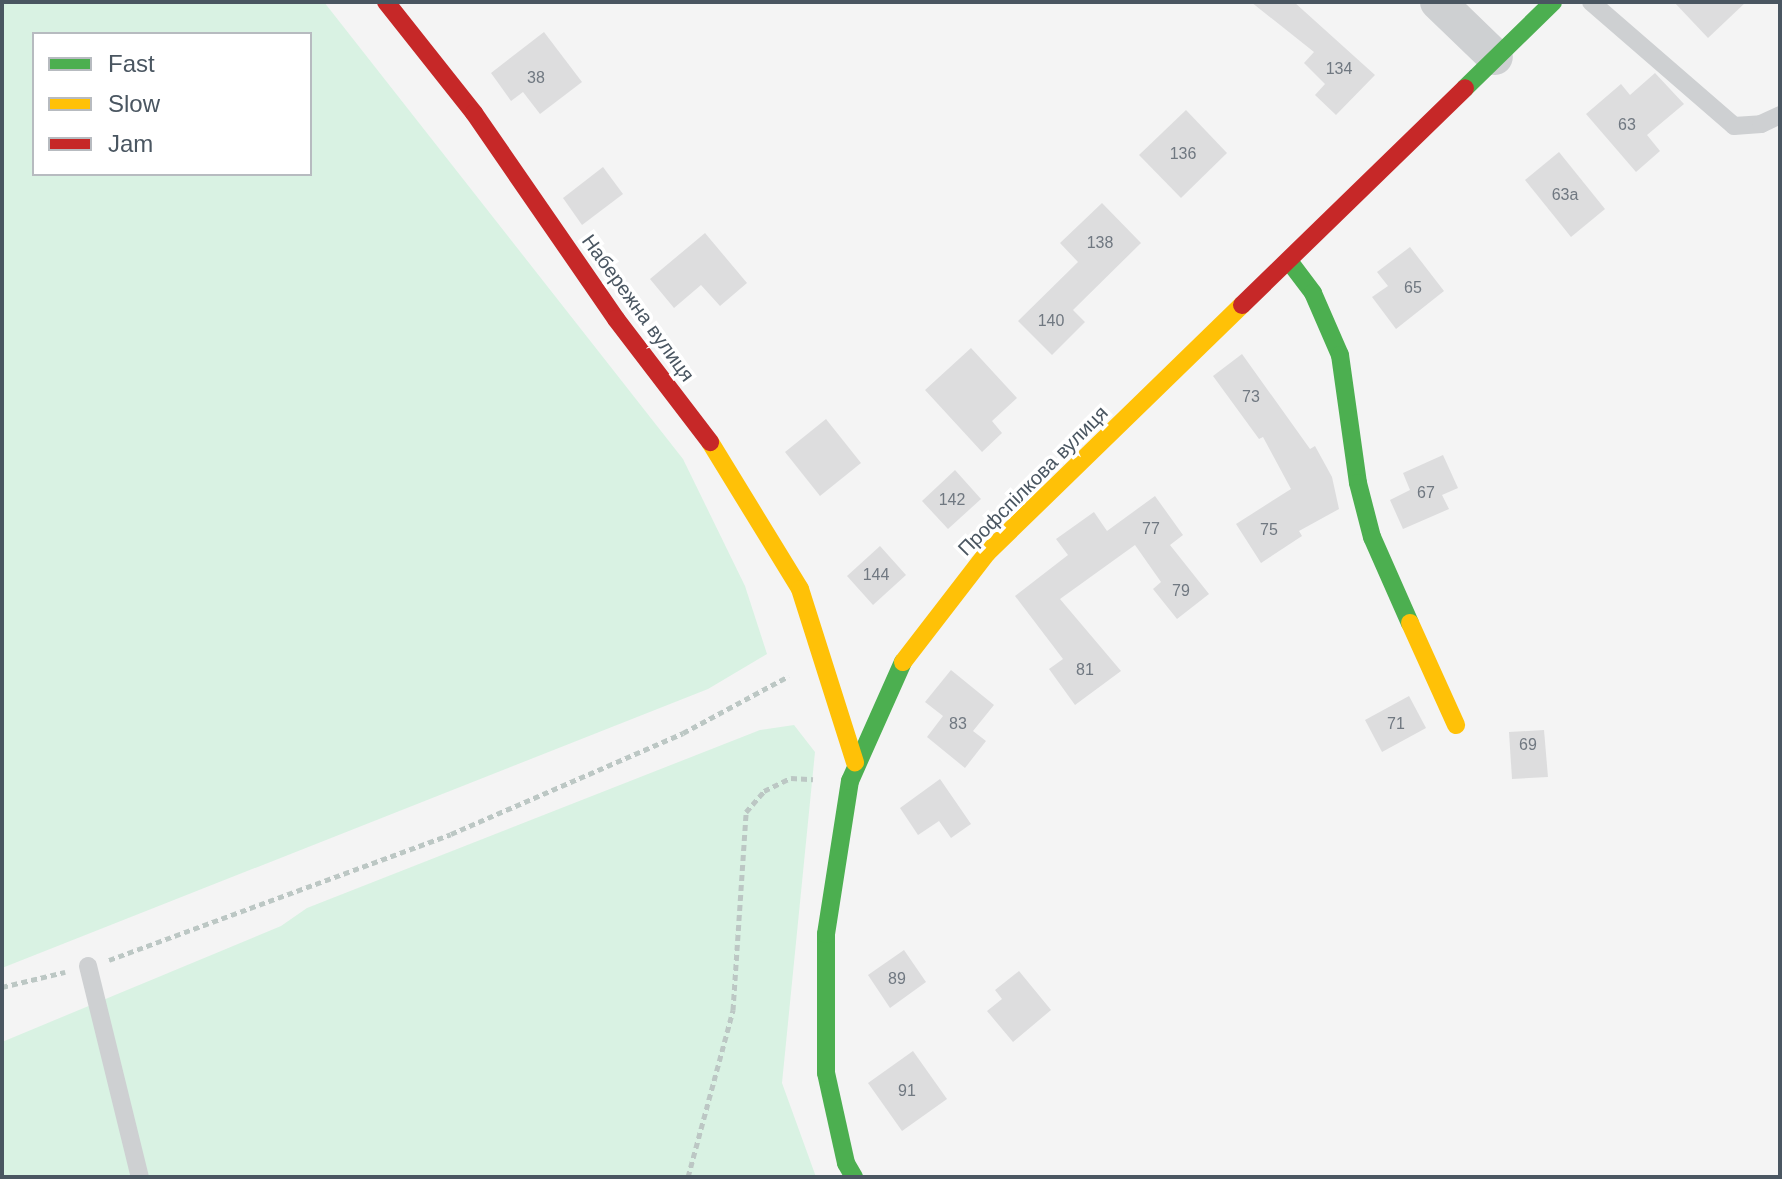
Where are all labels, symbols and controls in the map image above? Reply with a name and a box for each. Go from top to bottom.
legend [32,32,312,176]
text: Fast [108,50,155,77]
house number: 134 [1326,59,1352,79]
house number: 38 [527,68,545,88]
text: Slow [108,90,160,117]
house number: 63 [1618,115,1636,135]
text: Jam [108,130,153,157]
house number: 136 [1170,144,1196,164]
house number: 63а [1552,185,1578,205]
street label: Набережна вулиця [577,230,699,386]
house number: 138 [1087,233,1113,253]
house number: 65 [1404,278,1422,298]
house number: 140 [1038,311,1064,331]
house number: 73 [1242,387,1260,407]
street label: Профспілкова вулиця [953,401,1113,561]
house number: 67 [1417,483,1435,503]
house number: 142 [939,490,965,510]
house number: 77 [1142,519,1160,539]
house number: 75 [1260,520,1278,540]
house number: 144 [863,565,889,585]
house number: 79 [1172,581,1190,601]
house number: 81 [1076,660,1094,680]
house number: 83 [949,714,967,734]
house number: 71 [1387,714,1405,734]
house number: 69 [1519,735,1537,755]
house number: 89 [888,969,906,989]
house number: 91 [898,1081,916,1101]

